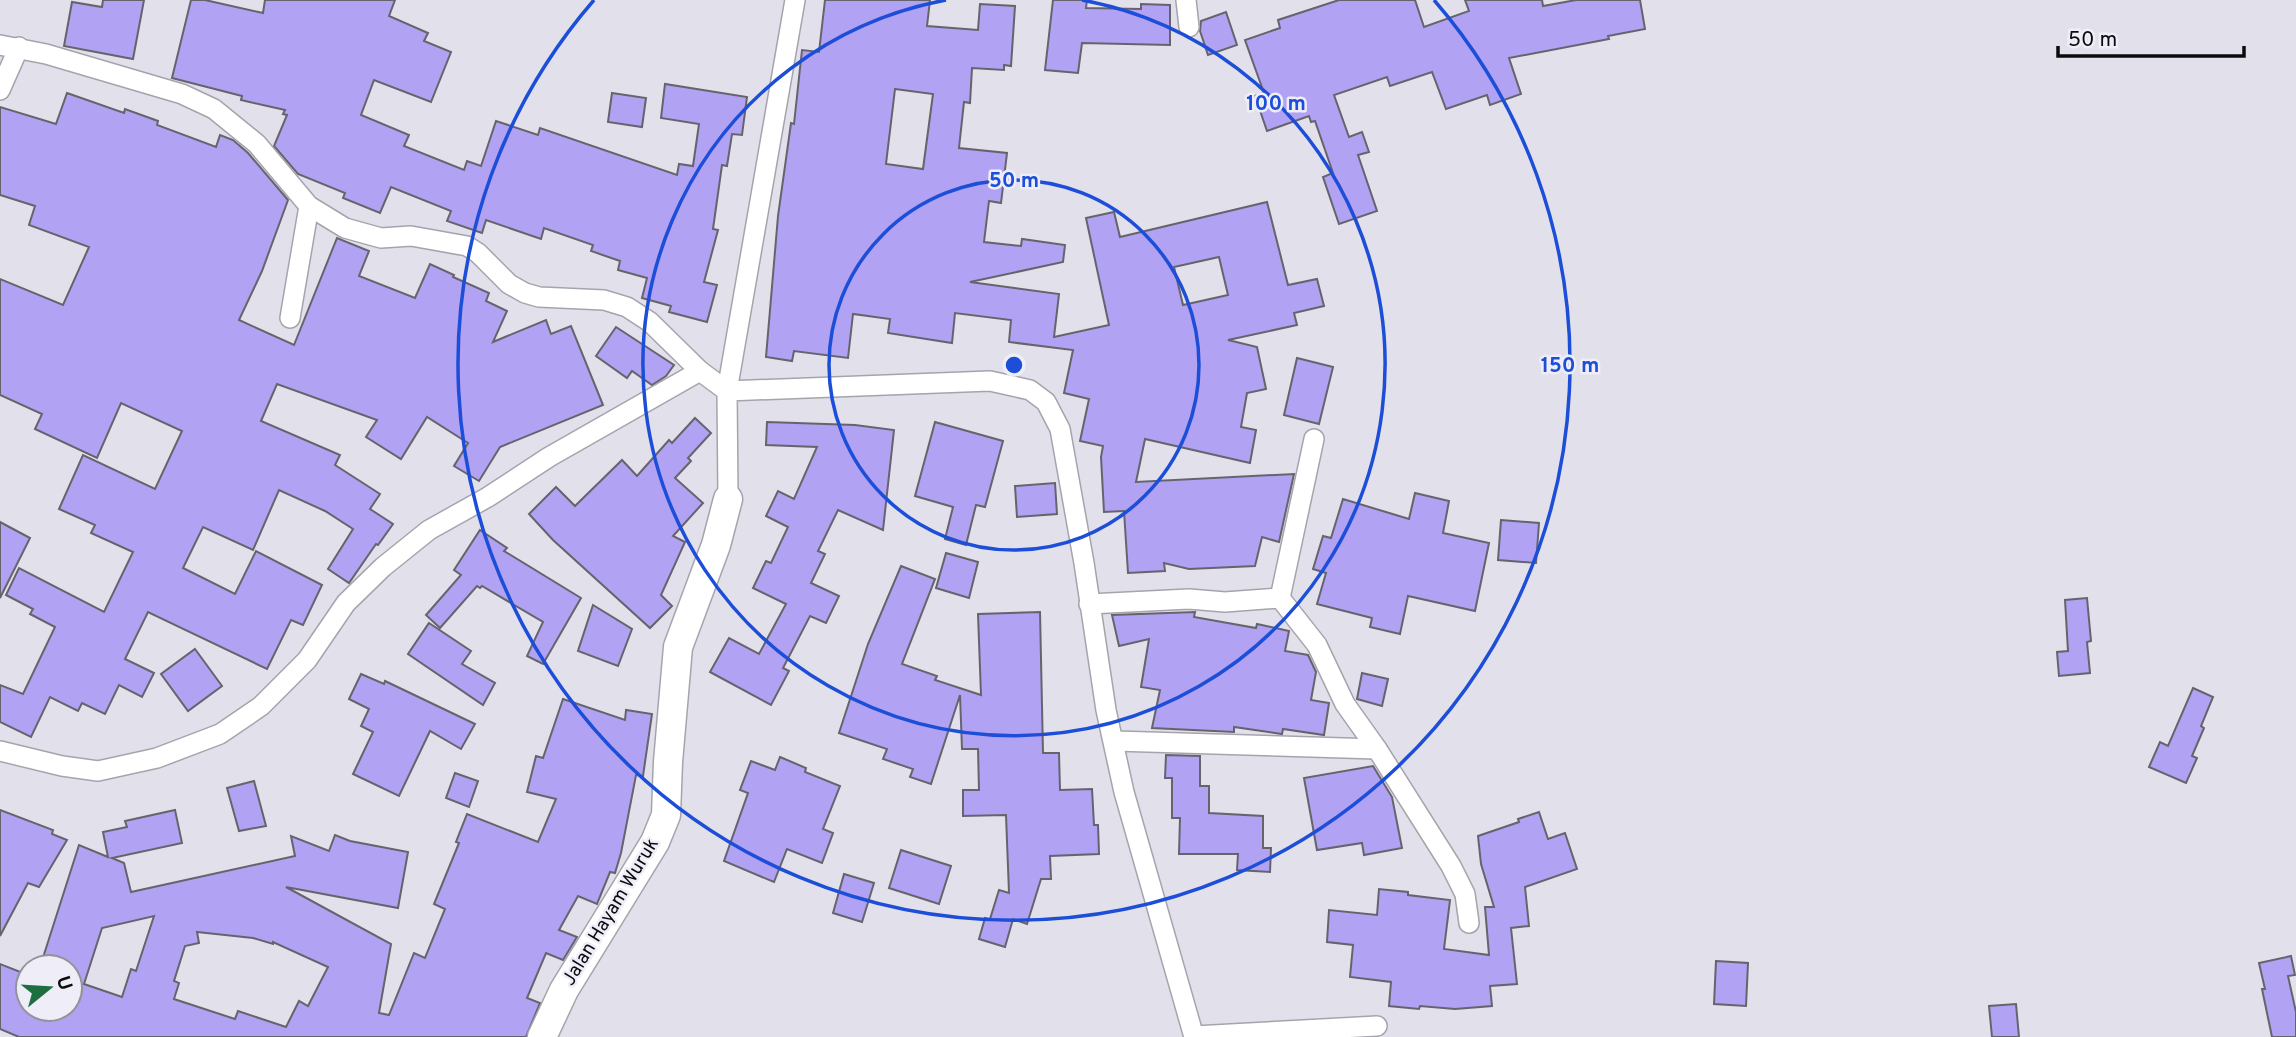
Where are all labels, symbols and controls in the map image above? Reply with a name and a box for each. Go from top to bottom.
scale bar [2058,14,2244,58]
text: 50 m [2068,27,2117,54]
text: 100 m [1246,91,1306,118]
text: 50 m [989,168,1039,195]
centre of rings [1002,353,1026,377]
text: 150 m [1541,353,1599,380]
street label: Jalan Hayam Wuruk [557,834,665,990]
north arrow [14,953,84,1023]
text: U [50,973,77,994]

